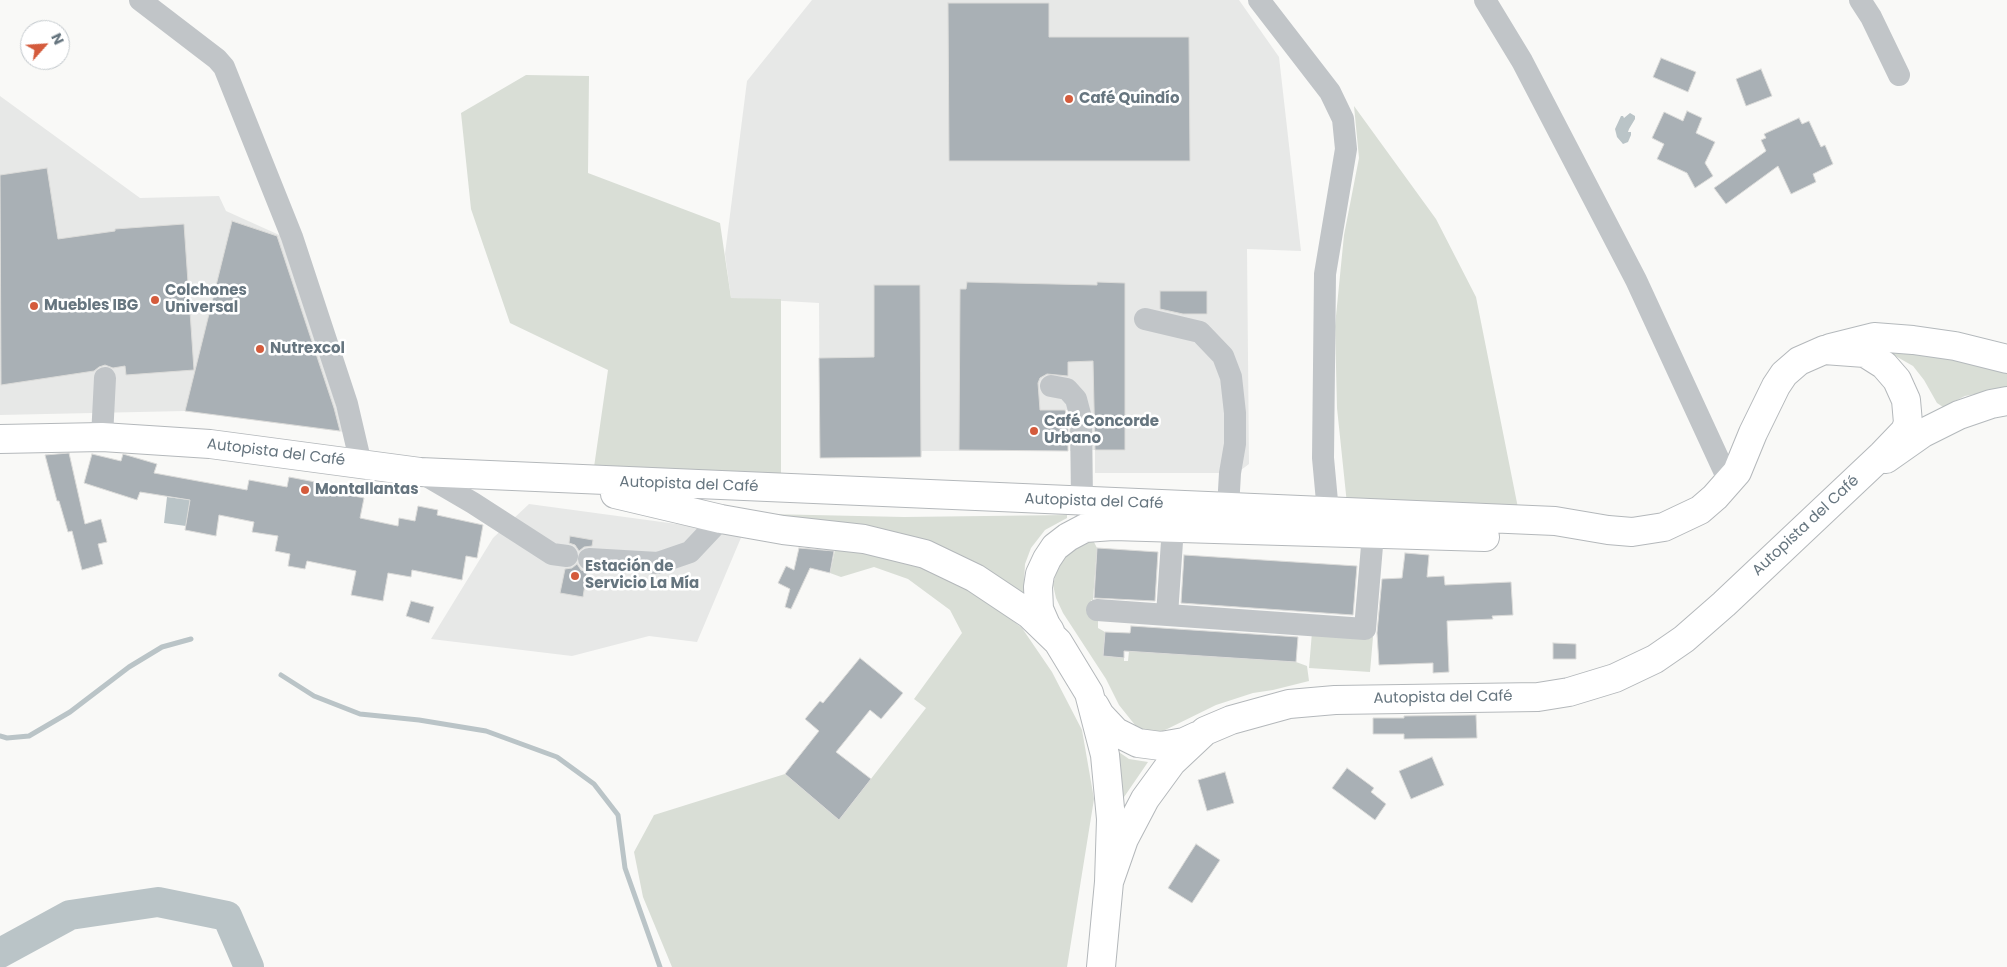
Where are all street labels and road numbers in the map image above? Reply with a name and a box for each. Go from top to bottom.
street label: Autopista del Café [206,436,346,470]
street label: Autopista del Café [1749,472,1863,580]
street label: Autopista del Café [619,474,759,496]
street label: Autopista del Café [1024,491,1164,513]
street label: Autopista del Café [1373,688,1513,708]

